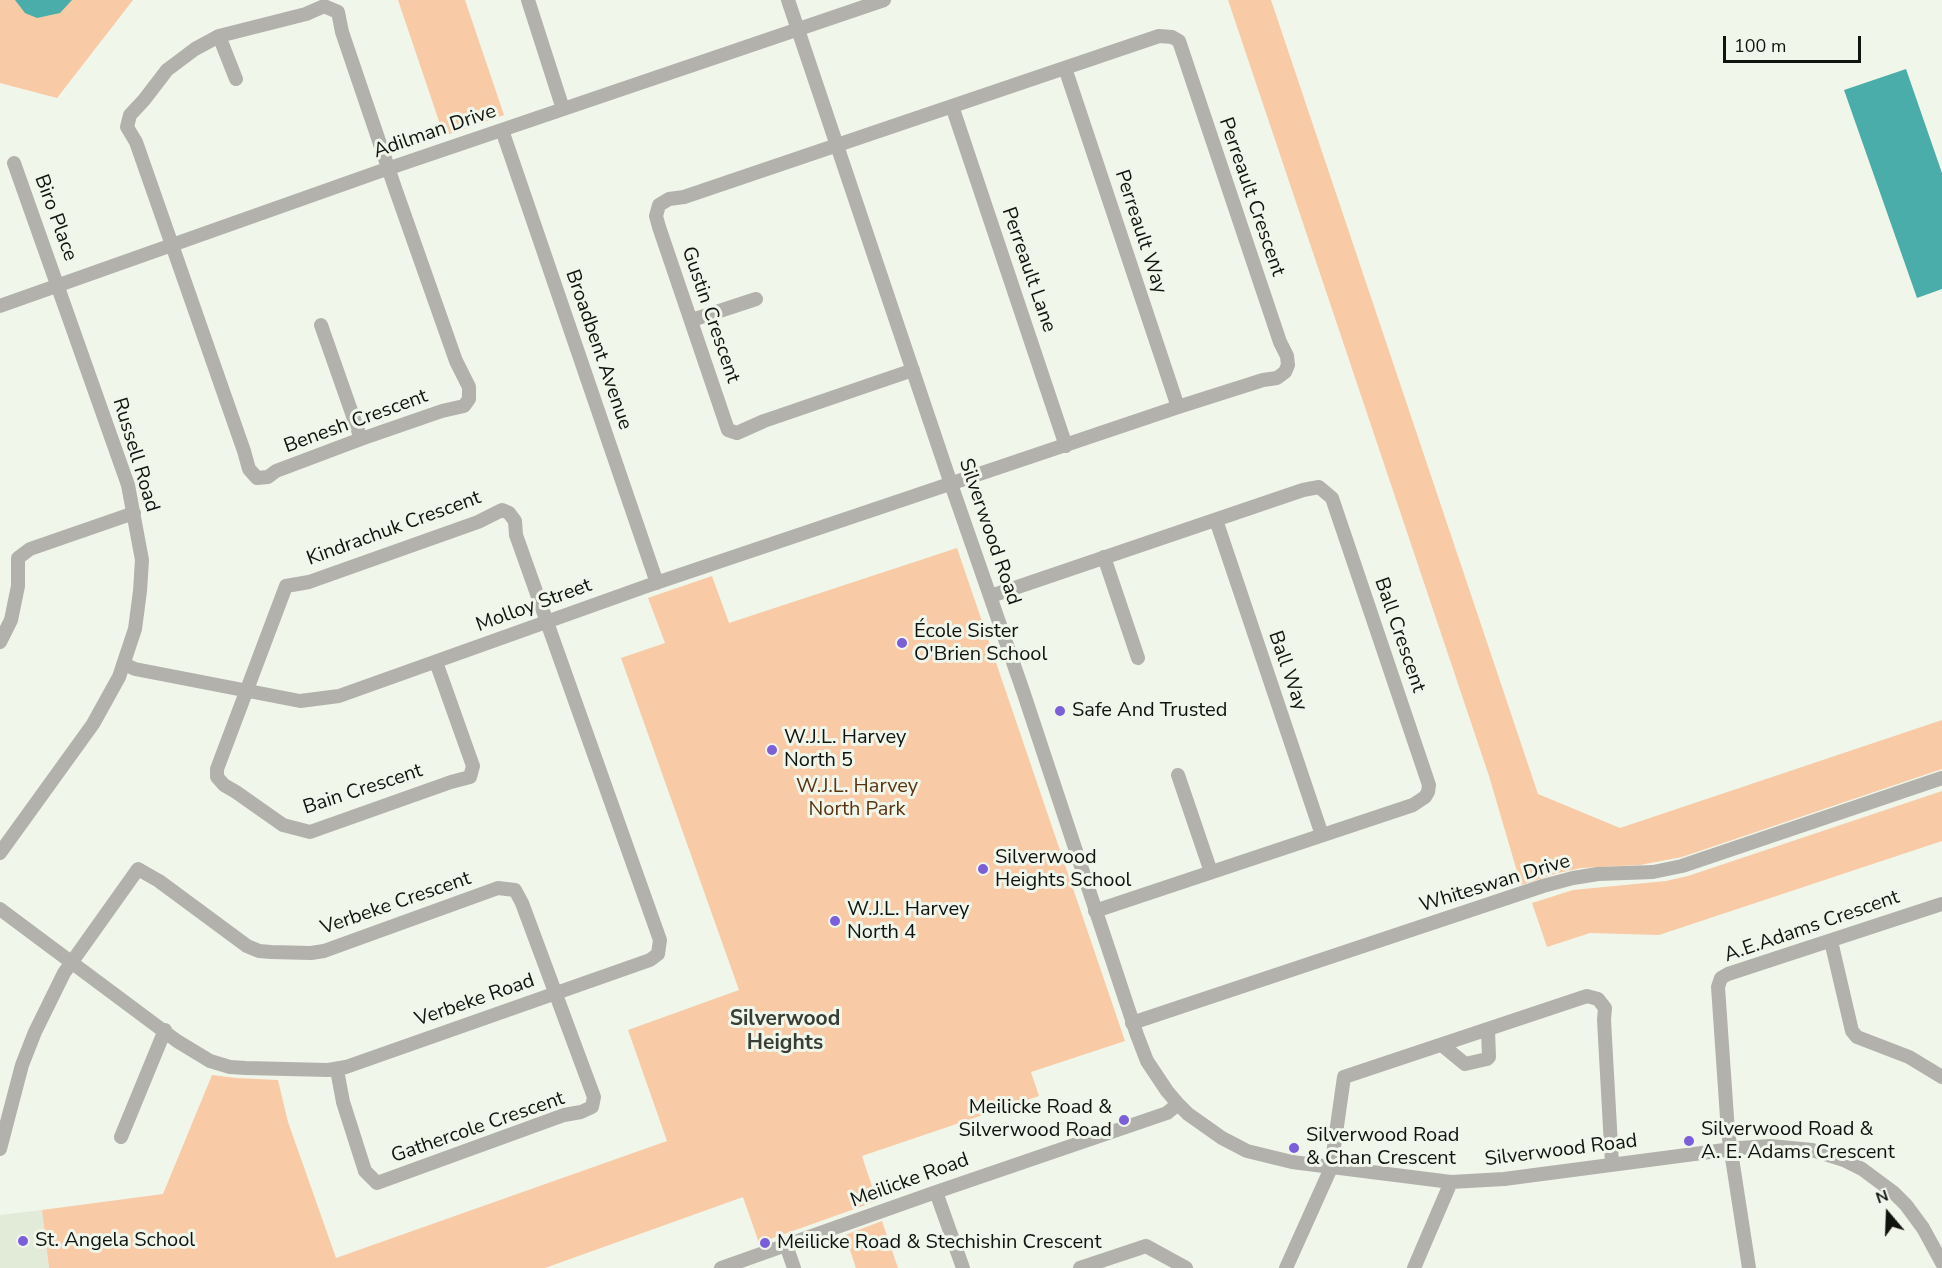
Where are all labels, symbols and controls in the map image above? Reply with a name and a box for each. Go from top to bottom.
scale bar [1726,24,1864,62]
text: 100 m [1734,34,1786,58]
street label: Adilman Drive [370,100,500,164]
street label: Perreault Crescent [1213,115,1289,279]
street label: Perreault Way [1109,167,1171,297]
street label: Biro Place [28,171,82,265]
street label: Perreault Lane [995,204,1061,336]
street label: Gustin Crescent [676,244,744,386]
street label: Broadbent Avenue [559,267,637,433]
street label: Benesh Crescent [281,385,431,459]
street label: Russell Road [106,395,164,515]
street label: Silverwood Road [953,456,1025,608]
street label: Kindrachuk Crescent [304,486,484,572]
street label: Molloy Street [473,574,595,638]
street label: Ball Crescent [1368,574,1430,696]
place label: École Sister O'Brien School [914,620,1047,667]
street label: Ball Way [1262,628,1312,714]
marker: École Sister O'Brien School [895,636,909,650]
place label: Safe And Trusted [1072,699,1227,723]
marker: Safe And Trusted [1053,704,1067,718]
place label: W.J.L. Harvey North 5 [784,726,906,773]
marker: W.J.L. Harvey North 5 [765,743,779,757]
street label: Bain Crescent [300,759,426,821]
park label: W.J.L. Harvey North Park [796,775,918,822]
place label: Silverwood Heights School [995,846,1131,893]
street label: Whiteswan Drive [1417,850,1573,918]
marker: Silverwood Heights School [976,862,990,876]
street label: Verbeke Crescent [318,867,474,941]
street label: A.E.Adams Crescent [1721,886,1903,968]
place label: W.J.L. Harvey North 4 [847,898,969,945]
marker: W.J.L. Harvey North 4 [828,914,842,928]
street label: Verbeke Road [412,969,538,1033]
district label: Silverwood Heights [730,1007,840,1057]
street label: Gathercole Crescent [388,1087,568,1169]
place label: Meilicke Road & Silverwood Road [959,1096,1112,1143]
marker: Meilicke Road & Silverwood Road [1117,1113,1131,1127]
place label: Silverwood Road & A. E. Adams Crescent [1701,1118,1895,1165]
place label: Silverwood Road & Chan Crescent [1306,1124,1459,1171]
street label: Silverwood Road [1483,1130,1639,1172]
marker: Silverwood Road & A. E. Adams Crescent [1682,1134,1696,1148]
marker: Silverwood Road & Chan Crescent [1287,1141,1301,1155]
street label: Meilicke Road [848,1148,972,1214]
north arrow [1858,1184,1918,1244]
text: N [1873,1185,1891,1209]
place label: St. Angela School [35,1229,195,1253]
place label: Meilicke Road & Stechishin Crescent [777,1231,1101,1255]
marker: St. Angela School [16,1234,30,1248]
marker: Meilicke Road & Stechishin Crescent [758,1236,772,1250]

